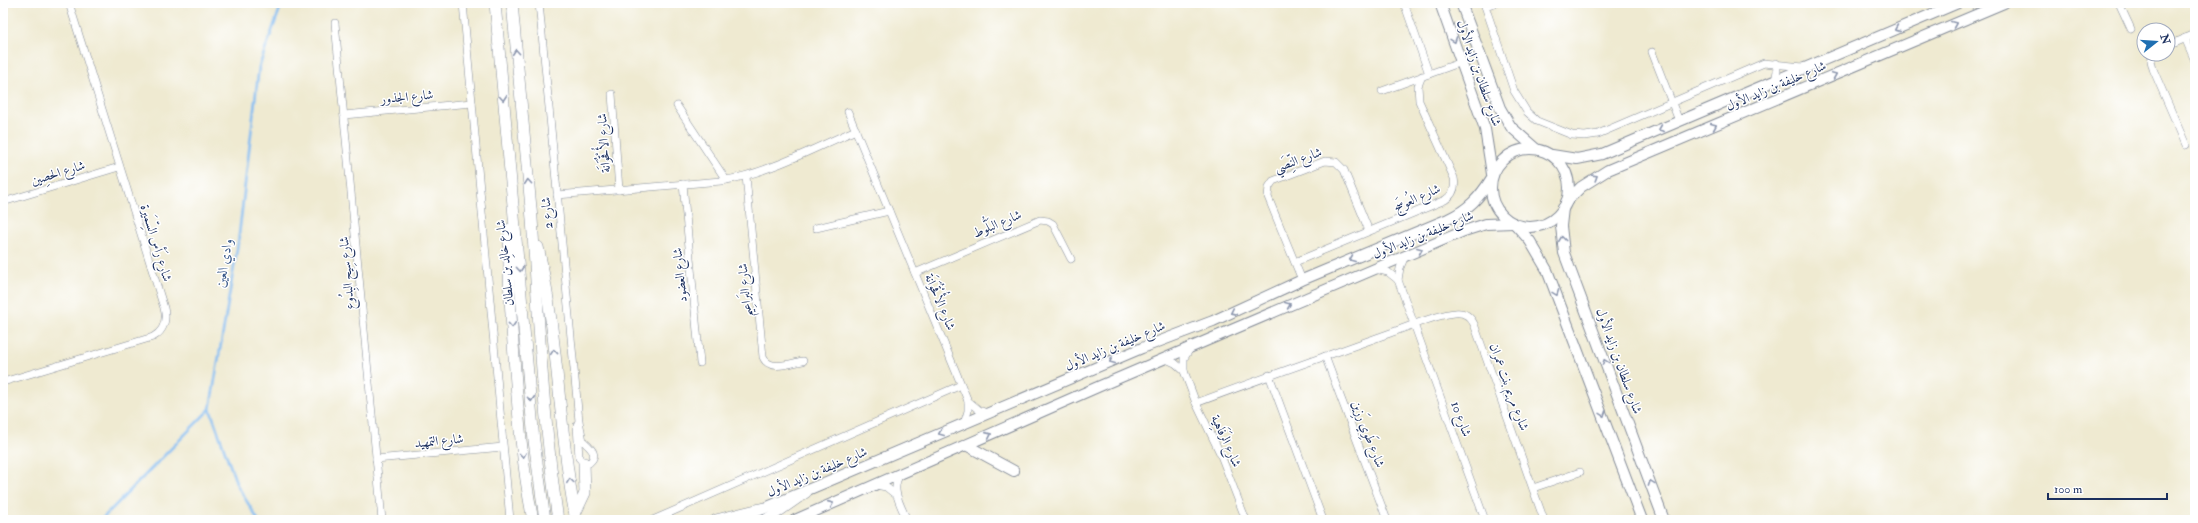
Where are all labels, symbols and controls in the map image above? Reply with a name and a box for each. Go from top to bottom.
street label: شارع سلطان بن زايد الأول [1450,17,1506,129]
one-way arrow [1950,21,1957,29]
north arrow [2136,22,2176,62]
one-way arrow [1893,25,1900,33]
text: N [2157,32,2173,47]
one-way arrow [1449,36,1457,43]
one-way arrow [512,49,521,55]
street label: شارع خليفة بن زايد الأول [1723,57,1830,117]
one-way arrow [1830,72,1838,80]
street label: شارع الجذور [378,87,434,110]
one-way arrow [499,95,508,101]
street label: شارع الأُقْحُوَانَة [588,112,617,174]
one-way arrow [1710,123,1718,131]
one-way arrow [1658,124,1665,132]
street label: شارع النِّصَي [1271,142,1325,180]
street label: شارع الحصِين [29,157,88,192]
one-way arrow [1591,174,1598,182]
street label: شارع العُوسَج [1390,178,1444,218]
one-way arrow [524,179,533,185]
street label: شارع 2 [538,196,559,230]
street label: شارع رَأس السِّمَيرة [134,202,177,284]
street label: شارع البَلُّوط [968,202,1025,244]
street label: شارع خليفة بن زايد الأول [1370,207,1477,265]
street label: شارع خالِد بن سلطان [492,219,520,307]
street label: شارع سِيح البِدُوع [333,235,361,311]
one-way arrow [1558,236,1567,242]
water label: وادي العين [212,237,239,289]
one-way arrow [1417,246,1424,254]
street label: شارع العضود [669,247,694,303]
one-way arrow [1348,255,1355,263]
street label: شارع البَراعِيم [733,262,760,318]
one-way arrow [515,266,524,272]
street label: شارع الأُقْحُوَانَة [918,269,964,334]
one-way arrow [1551,289,1559,296]
one-way arrow [1284,302,1291,310]
street label: شارع سلطان بن زايد الأول [1590,306,1647,417]
one-way arrow [1229,307,1237,315]
street label: شارع خليفة بن زايد الأول [1062,317,1169,377]
one-way arrow [507,322,516,328]
street label: شارع مريم بنت عمران [1483,341,1532,434]
one-way arrow [549,349,558,356]
one-way arrow [1109,356,1116,364]
one-way arrow [1602,358,1610,365]
one-way arrow [526,396,535,402]
street label: شارع طَوِي رَزِين [1345,398,1390,471]
street label: شارع 10 [1444,399,1475,440]
one-way arrow [1598,410,1606,417]
street label: شارع الرَفَاهِية [1205,412,1246,471]
one-way arrow [938,429,945,437]
street label: شارع التمهيد [414,430,465,455]
one-way arrow [984,432,992,440]
street label: شارع خليفة بن زايد الأول [764,443,871,503]
one-way arrow [518,452,527,458]
scale bar [2048,475,2167,501]
one-way arrow [566,478,575,485]
one-way arrow [1647,480,1655,487]
text: 100 m [2054,482,2083,497]
one-way arrow [827,501,835,509]

